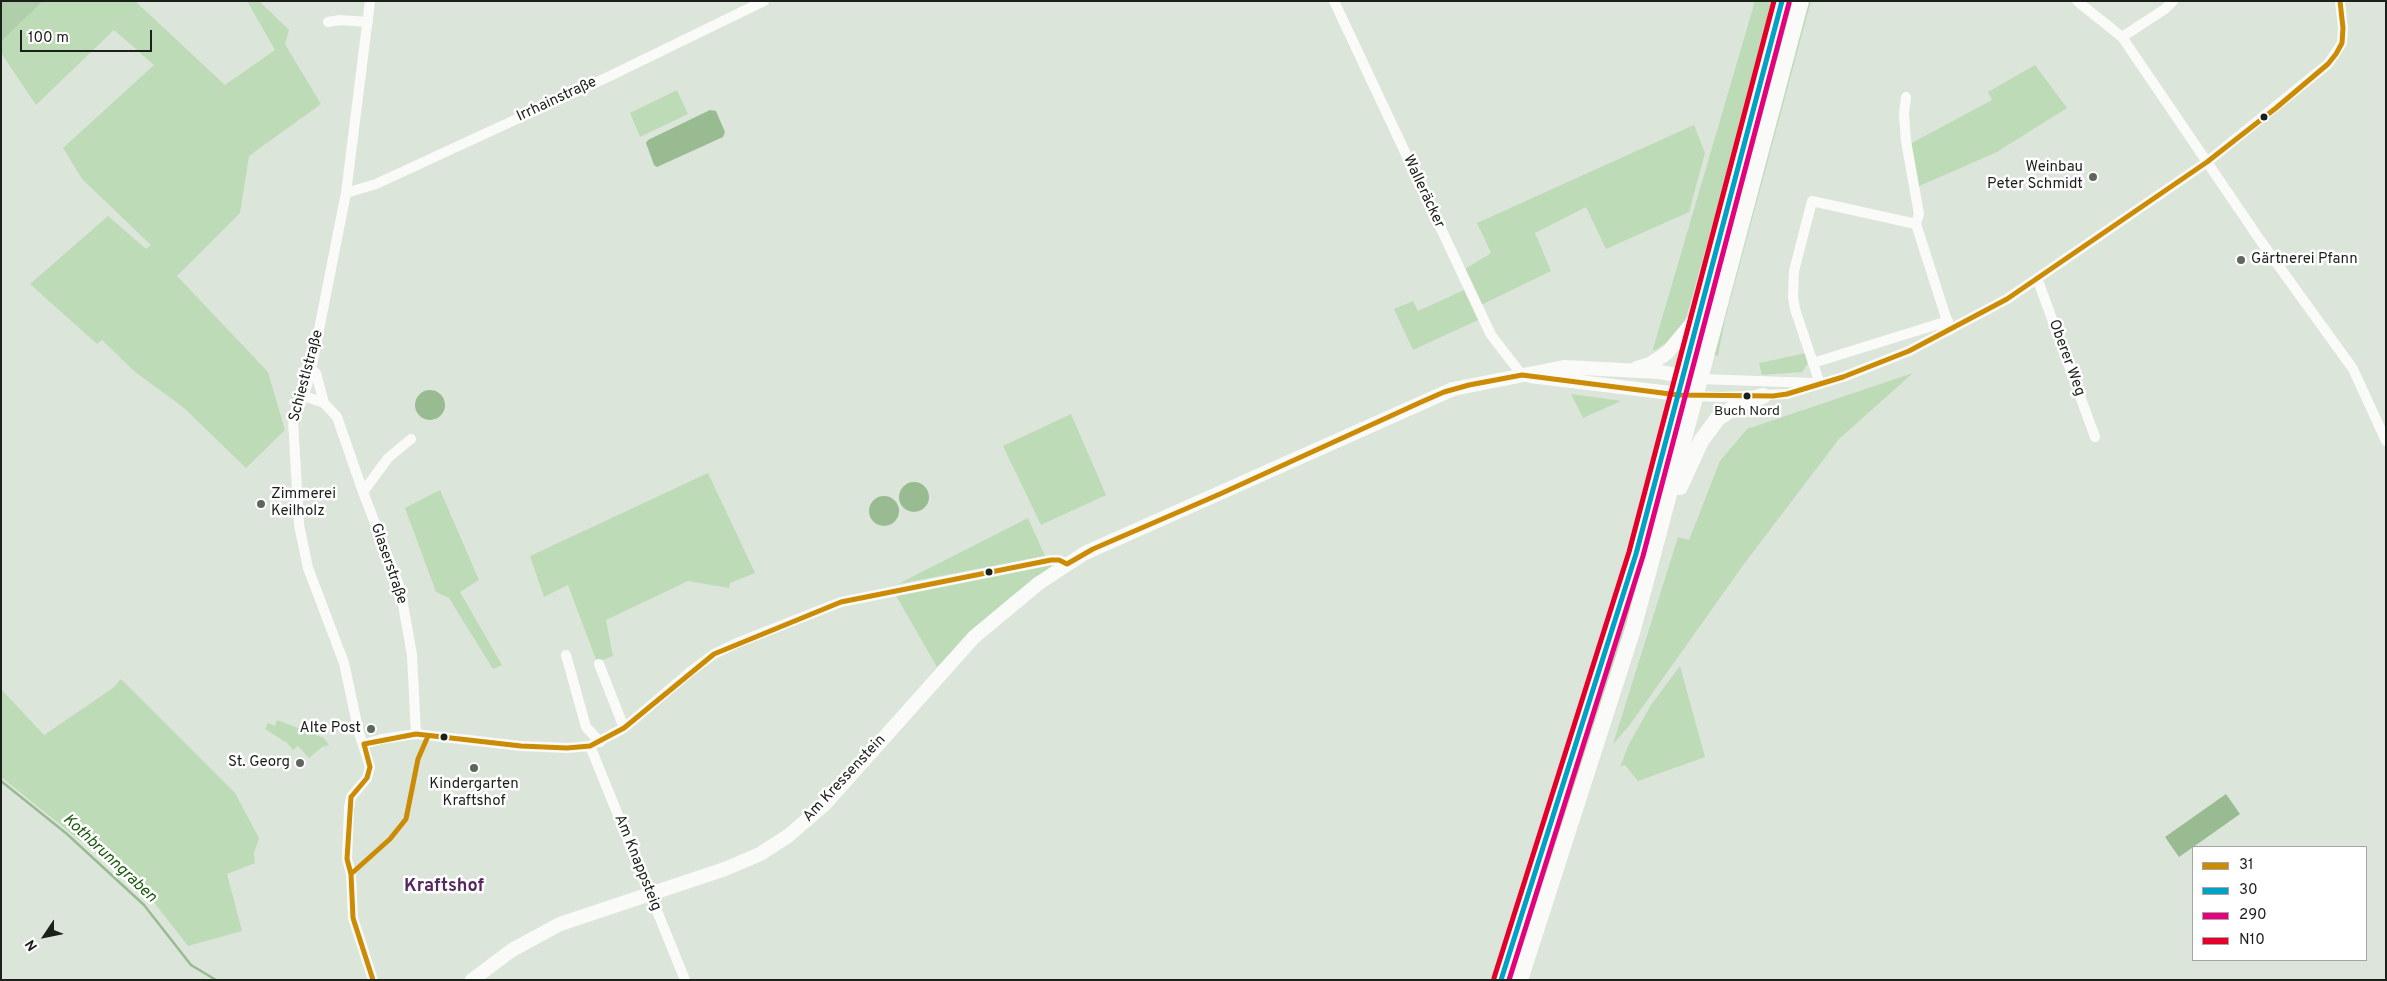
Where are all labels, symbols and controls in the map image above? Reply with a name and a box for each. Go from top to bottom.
scale bar [22,20,155,52]
text: 100 m [28,29,69,48]
street label: Irrhainstraße [514,74,600,126]
unlabelled marker [2259,112,2269,122]
street label: Walleräcker [1398,153,1448,231]
place label: Weinbau Peter Schmidt [1987,159,2083,194]
marker: Weinbau Peter Schmidt [2087,171,2099,183]
place label: Gärtnerei Pfann [2251,251,2358,269]
marker: Gärtnerei Pfann [2235,254,2247,266]
street label: Oberer Weg [2044,317,2088,399]
street label: Schiestlstraße [286,328,328,424]
marker: Buch Nord [1742,391,1752,401]
place label: Buch Nord [1714,404,1780,420]
place label: Zimmerei Keilholz [271,486,336,521]
marker: Zimmerei Keilholz [255,498,267,510]
street label: Glaserstraße [366,521,410,607]
unlabelled marker [984,567,994,577]
place label: Alte Post [300,720,361,738]
marker: Alte Post [365,723,377,735]
unlabelled marker [439,732,449,742]
street label: Am Kressenstein [800,732,890,826]
place label: St. Georg [228,754,290,772]
marker: St. Georg [294,757,306,769]
marker: Kindergarten Kraftshof [468,762,480,774]
place label: Kindergarten Kraftshof [429,776,519,811]
water label: Kothbrunngraben [58,811,160,907]
street label: Am Knappsteig [609,812,665,914]
legend [2192,846,2367,961]
text: 31 [2239,856,2254,875]
district label: Kraftshof [404,876,484,898]
text: 30 [2239,881,2258,900]
text: 290 [2239,906,2267,925]
north arrow [20,911,70,961]
text: N10 [2239,931,2265,950]
text: N [22,936,42,954]

